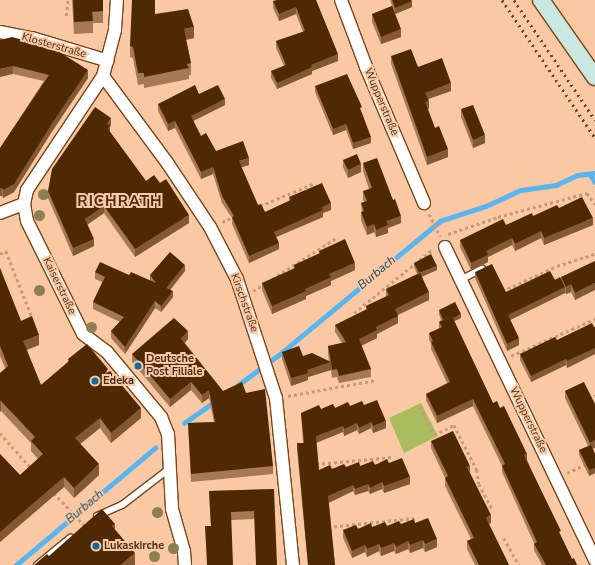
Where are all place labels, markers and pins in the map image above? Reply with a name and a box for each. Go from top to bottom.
place label: Deutsche Post Filiale [146,353,202,379]
marker: Deutsche Post Filiale [133,361,143,371]
place label: Edeka [103,374,134,388]
marker: Edeka [90,376,100,386]
place label: Lukaskirche [104,539,164,553]
marker: Lukaskirche [91,541,101,551]

